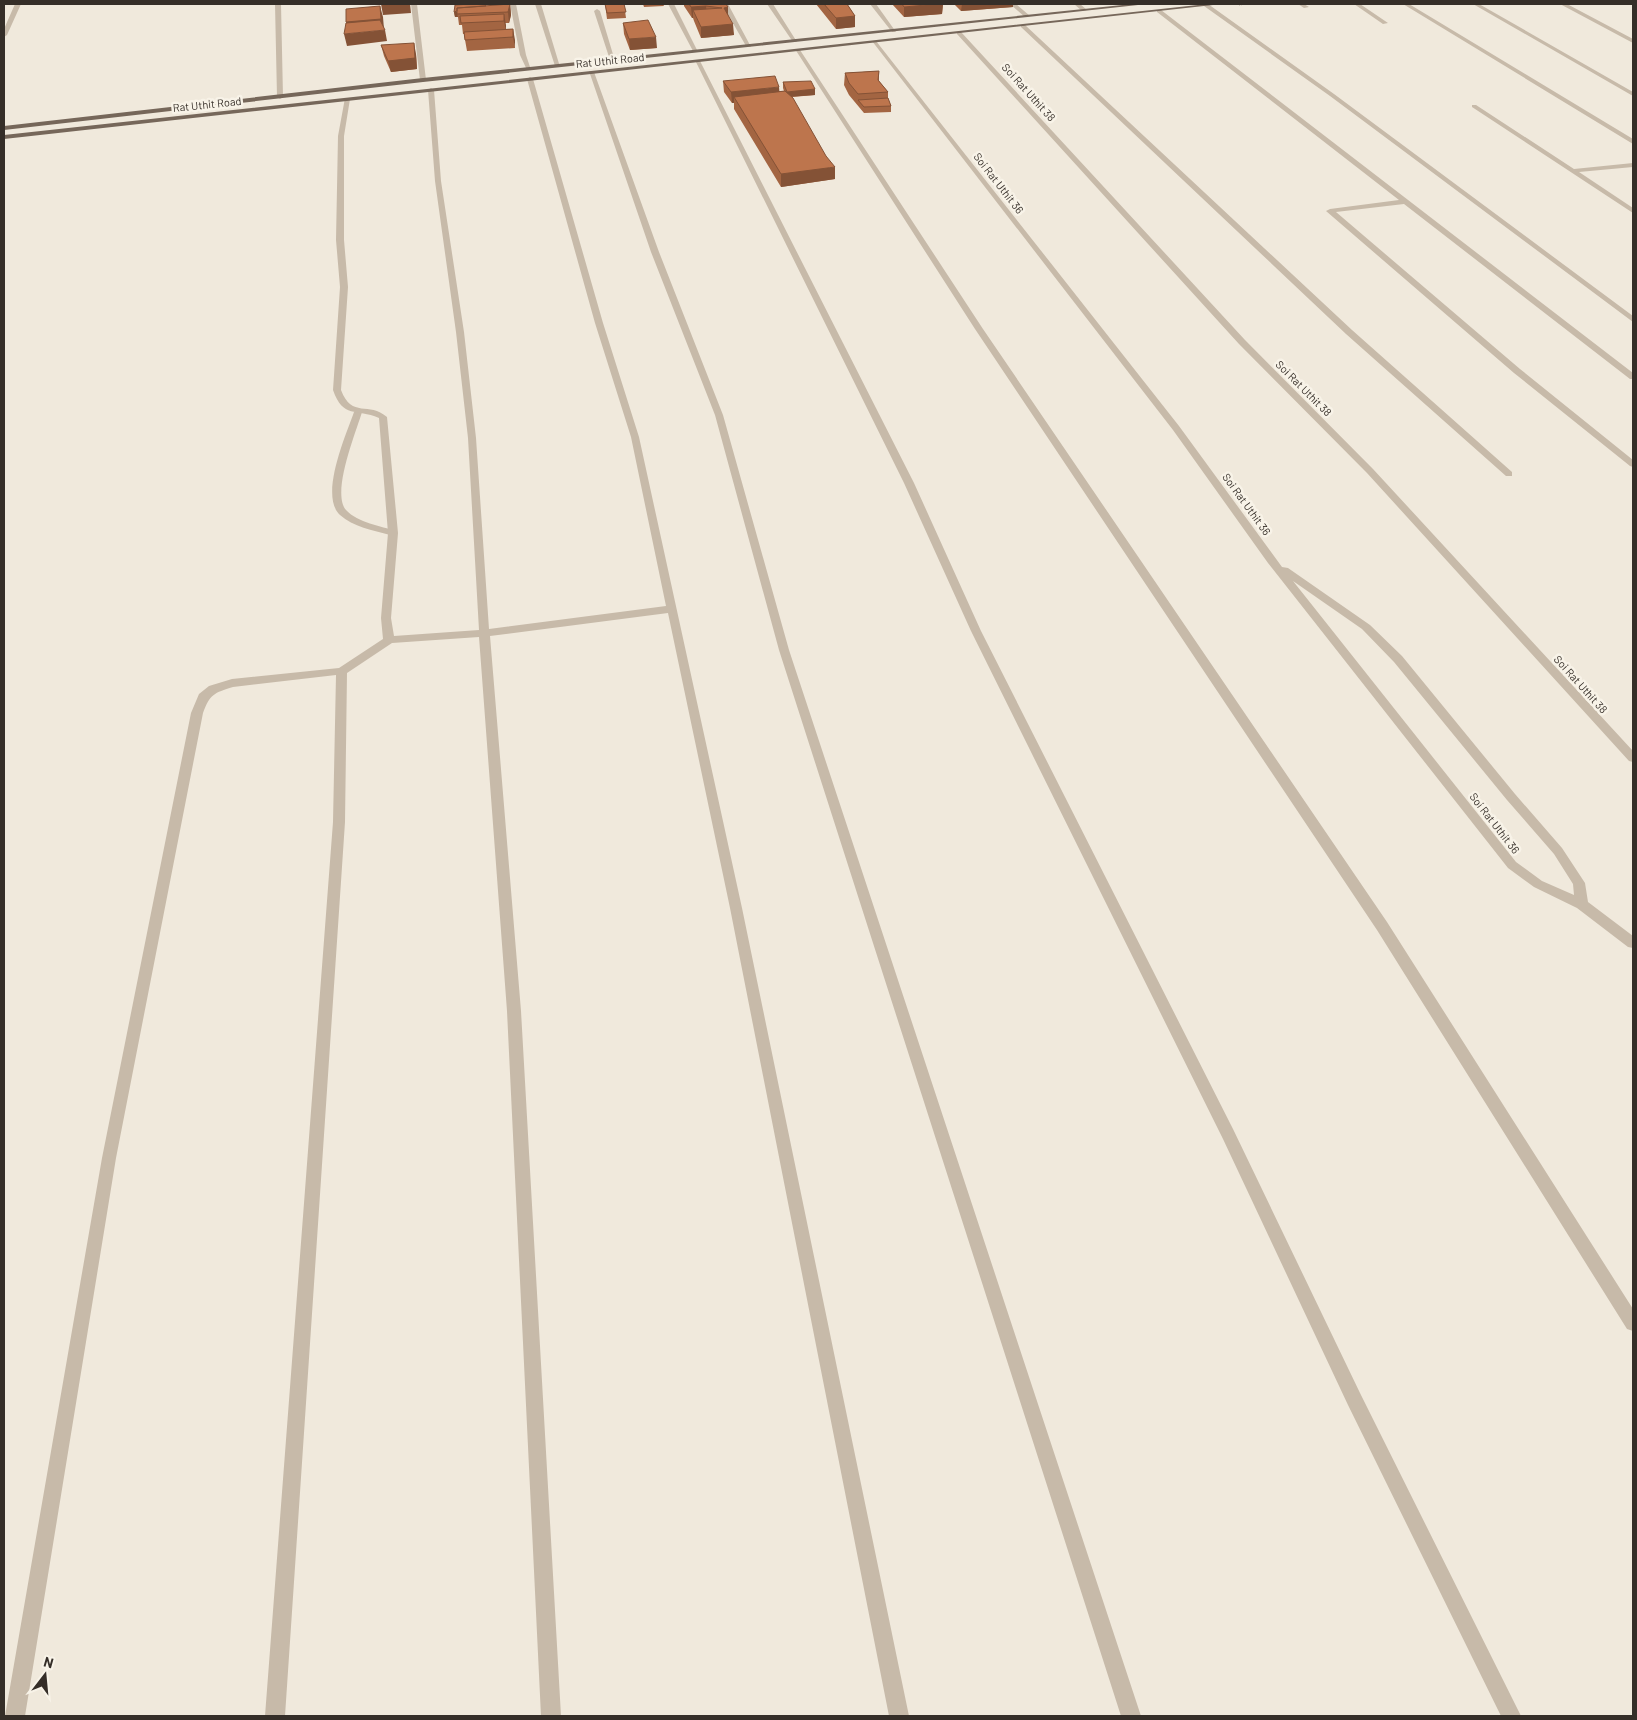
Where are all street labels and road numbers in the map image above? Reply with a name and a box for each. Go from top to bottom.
street label: Rat Uthit Road [575,50,645,70]
street label: Soi Rat Uthit 38 [1000,60,1059,124]
street label: Rat Uthit Road [172,94,242,114]
street label: Soi Rat Uthit 36 [971,150,1027,216]
street label: Soi Rat Uthit 38 [1273,357,1335,419]
street label: Soi Rat Uthit 36 [1220,471,1274,538]
street label: Soi Rat Uthit 38 [1552,652,1611,716]
street label: Soi Rat Uthit 36 [1467,790,1523,856]

